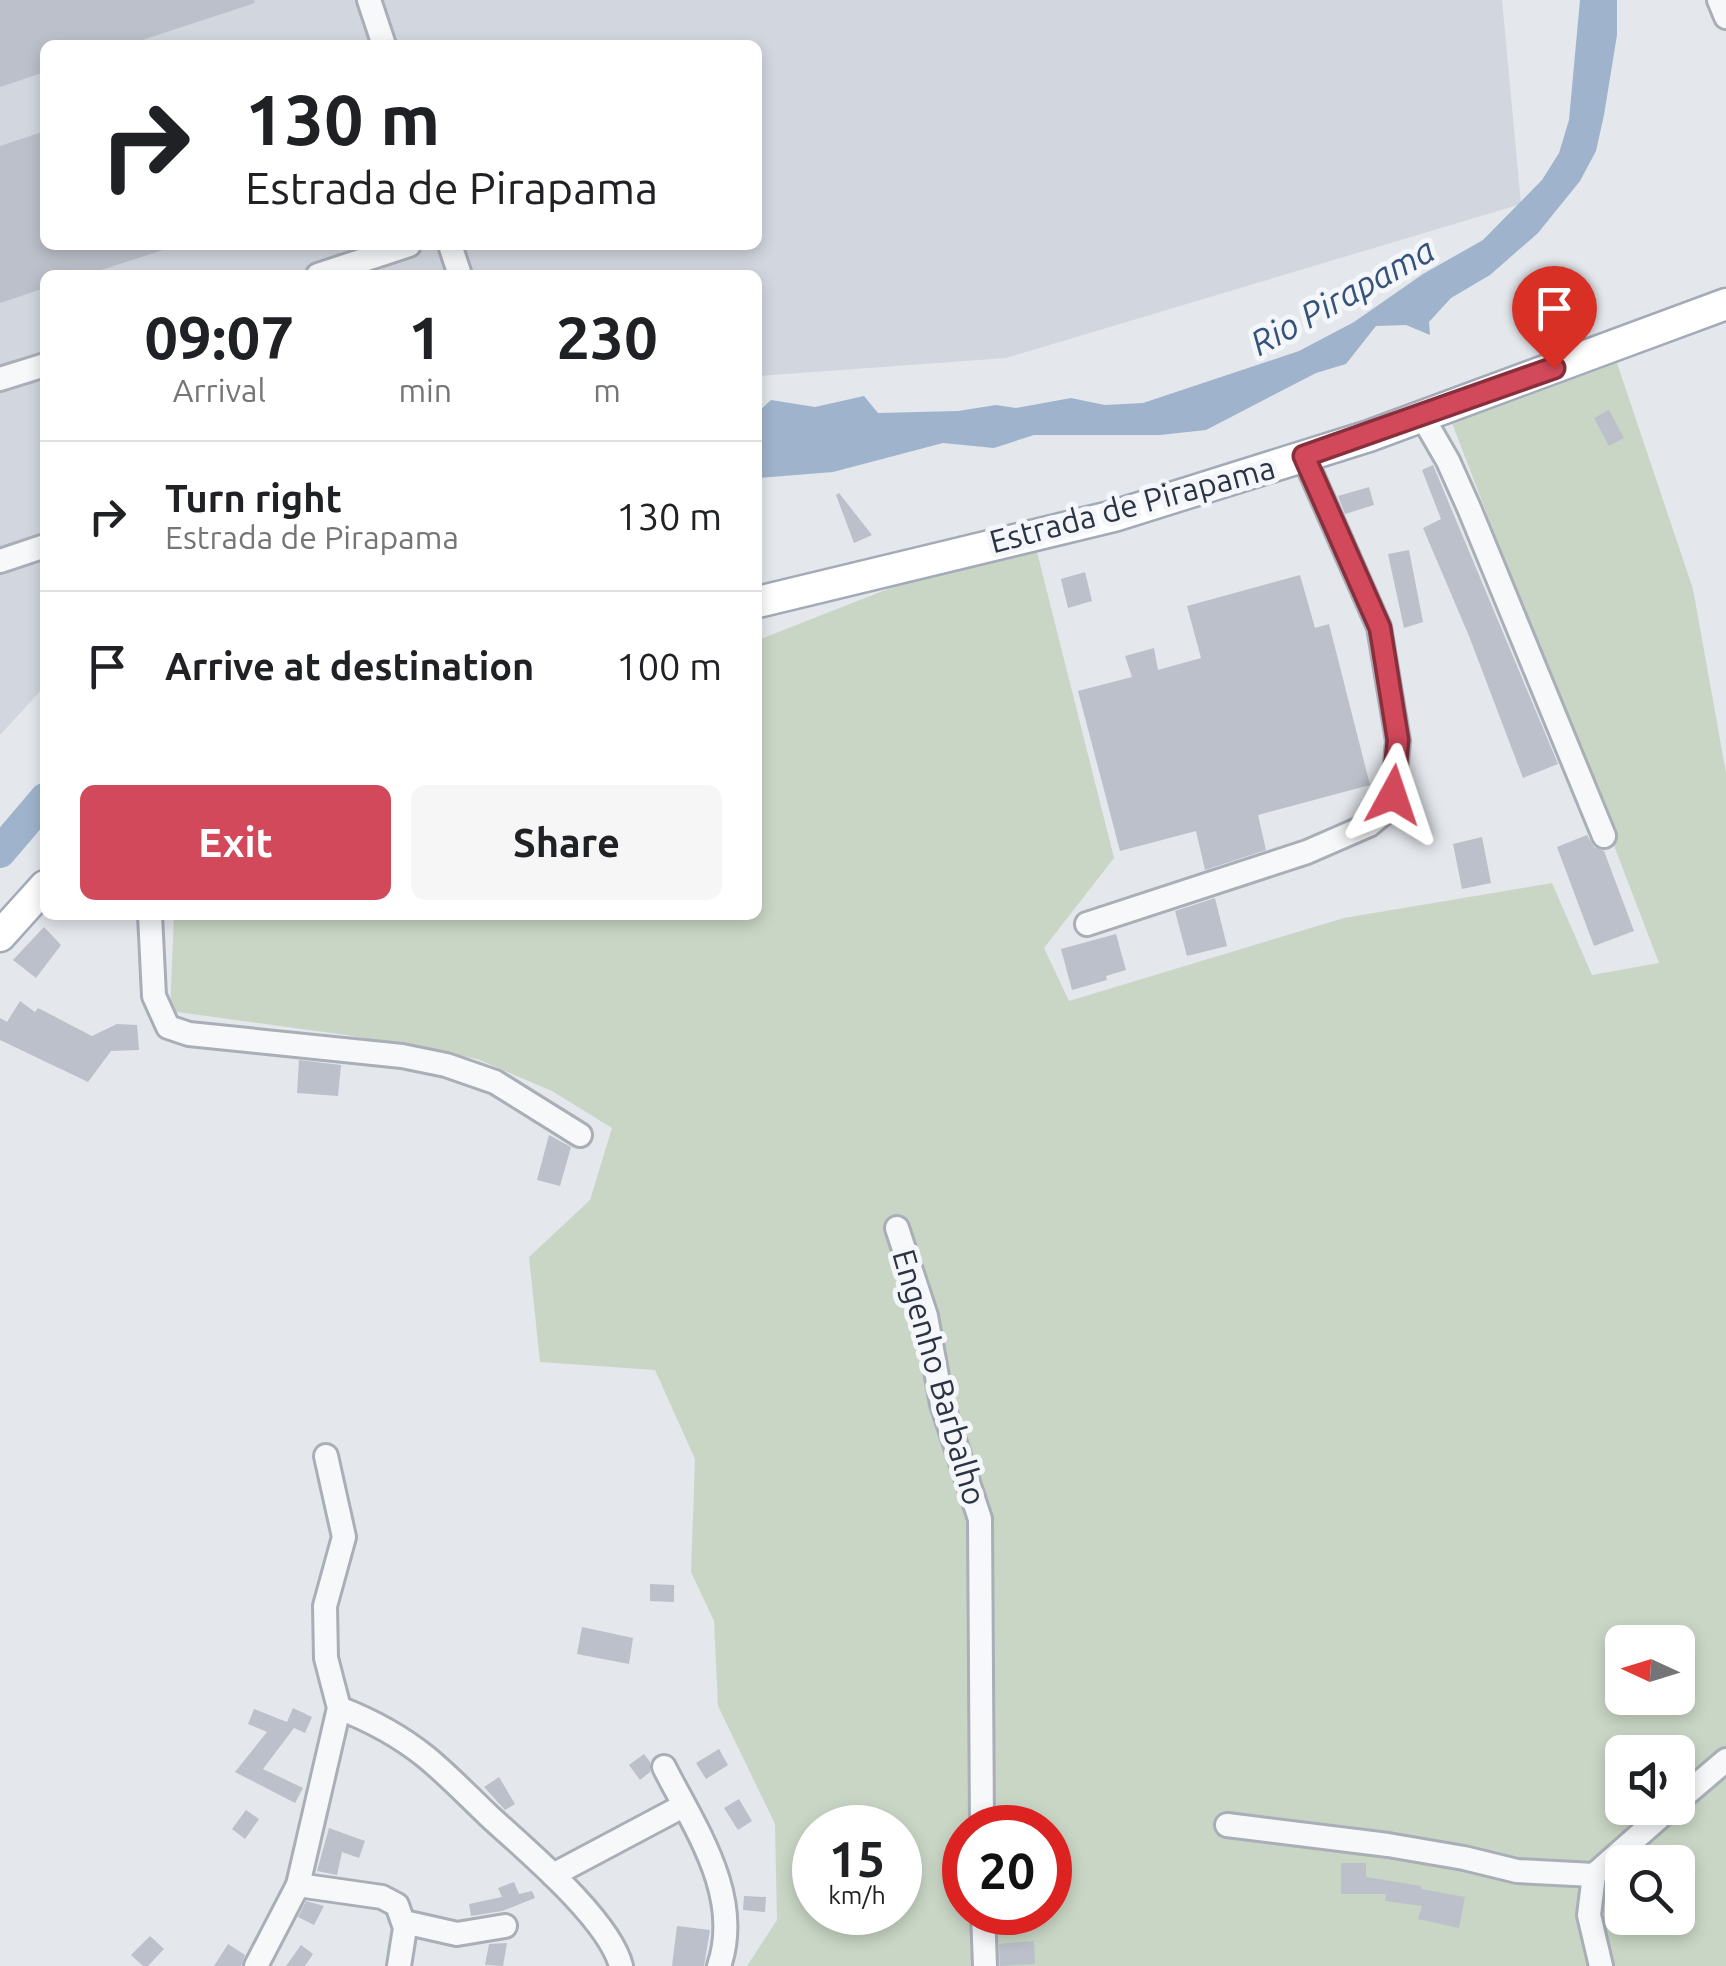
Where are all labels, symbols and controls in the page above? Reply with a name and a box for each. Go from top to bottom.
icon: right [80,80,210,210]
text: 130 m [245,80,440,158]
text: Estrada de Pirapama [245,162,658,213]
water label: Rio Pirapama [1243,229,1441,363]
pin [1512,266,1597,369]
icon: arrive [1527,281,1582,336]
text: 09:07 [144,303,294,370]
text: 1 [408,303,442,370]
text: 230 [556,303,658,370]
text: Arrival [173,372,266,408]
text: min [398,372,452,408]
text: m [593,372,621,408]
street label: Estrada de Pirapama [985,449,1279,559]
text: Turn right [165,477,342,519]
icon: right [80,489,135,544]
text: 130 m [616,495,722,537]
text: Estrada de Pirapama [165,519,459,555]
icon: arrive [80,639,135,694]
text: Arrive at destination [165,645,534,687]
text: 100 m [616,645,722,687]
position arrow [1341,743,1445,847]
button: Exit [80,785,391,900]
button: Share [411,785,722,900]
street label: Engenho Barbalho [886,1245,994,1509]
north arrow [1605,1625,1695,1715]
map controls [1605,1625,1695,1935]
button: sound [1605,1735,1695,1825]
speed limit sign: 20 [942,1805,1072,1935]
text: 15 [829,1830,885,1886]
button: search [1605,1845,1695,1935]
text: km/h [828,1881,886,1909]

